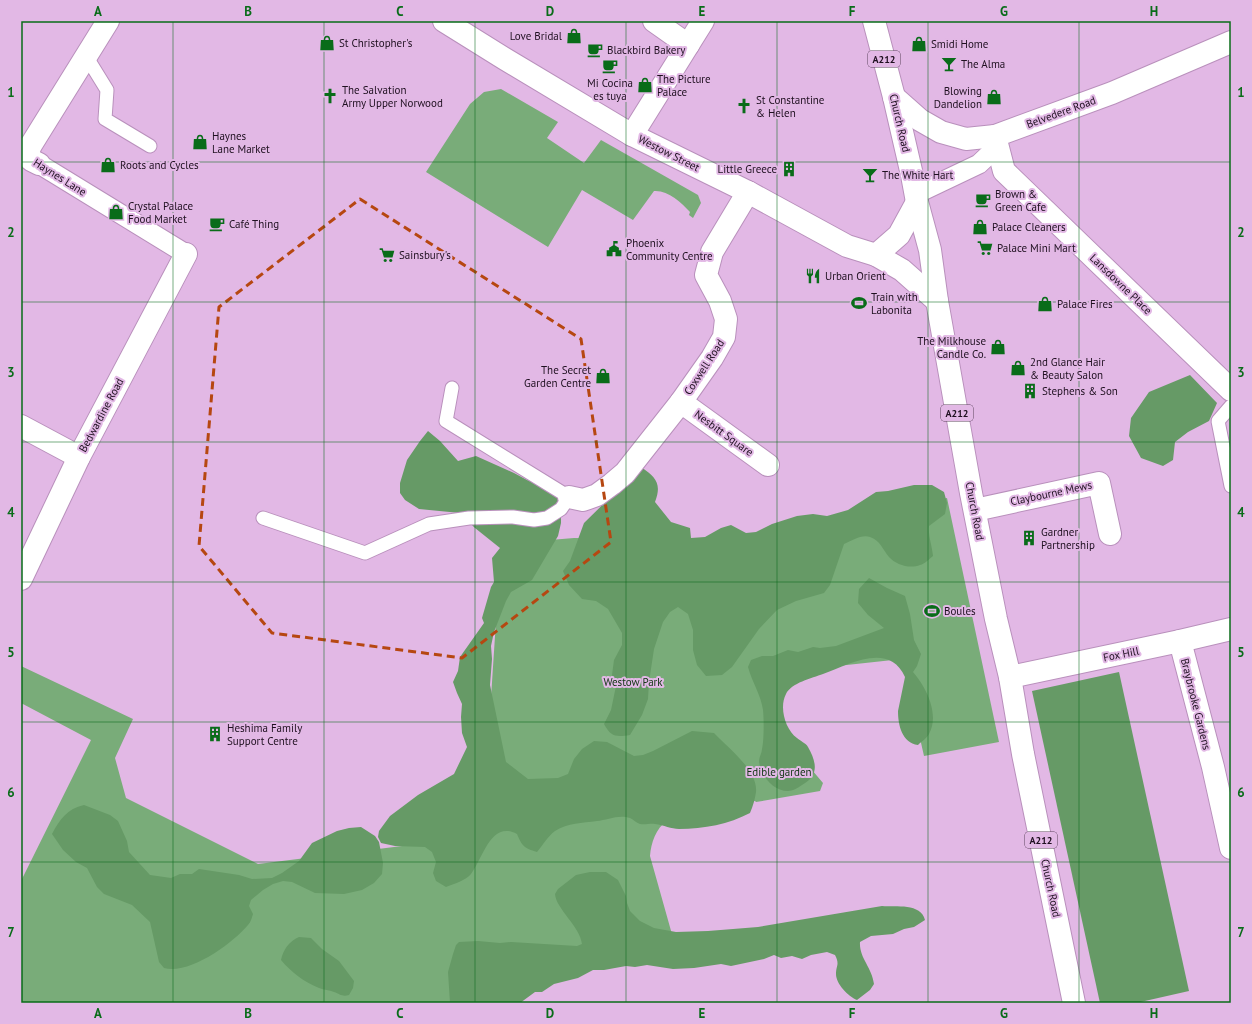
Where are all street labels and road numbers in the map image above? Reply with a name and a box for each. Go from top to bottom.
road number: A212 [868,51,900,67]
street label: Church Road [887,93,913,153]
street label: Belvedere Road [1024,93,1098,131]
street label: Westow Street [636,132,702,175]
street label: Haynes Lane [31,155,89,199]
street label: Lansdowne Place [1087,251,1155,317]
street label: Coxwell Road [681,337,727,397]
street label: Bedwardine Road [76,375,126,454]
road number: A212 [941,405,973,421]
street label: Nesbitt Square [692,407,757,459]
street label: Claybourne Mews [1009,477,1093,508]
street label: Church Road [962,481,988,541]
street label: Fox Hill [1102,644,1141,664]
street label: Braybrooke Gardens [1178,657,1214,752]
road number: A212 [1025,832,1057,848]
street label: Church Road [1038,858,1064,918]

